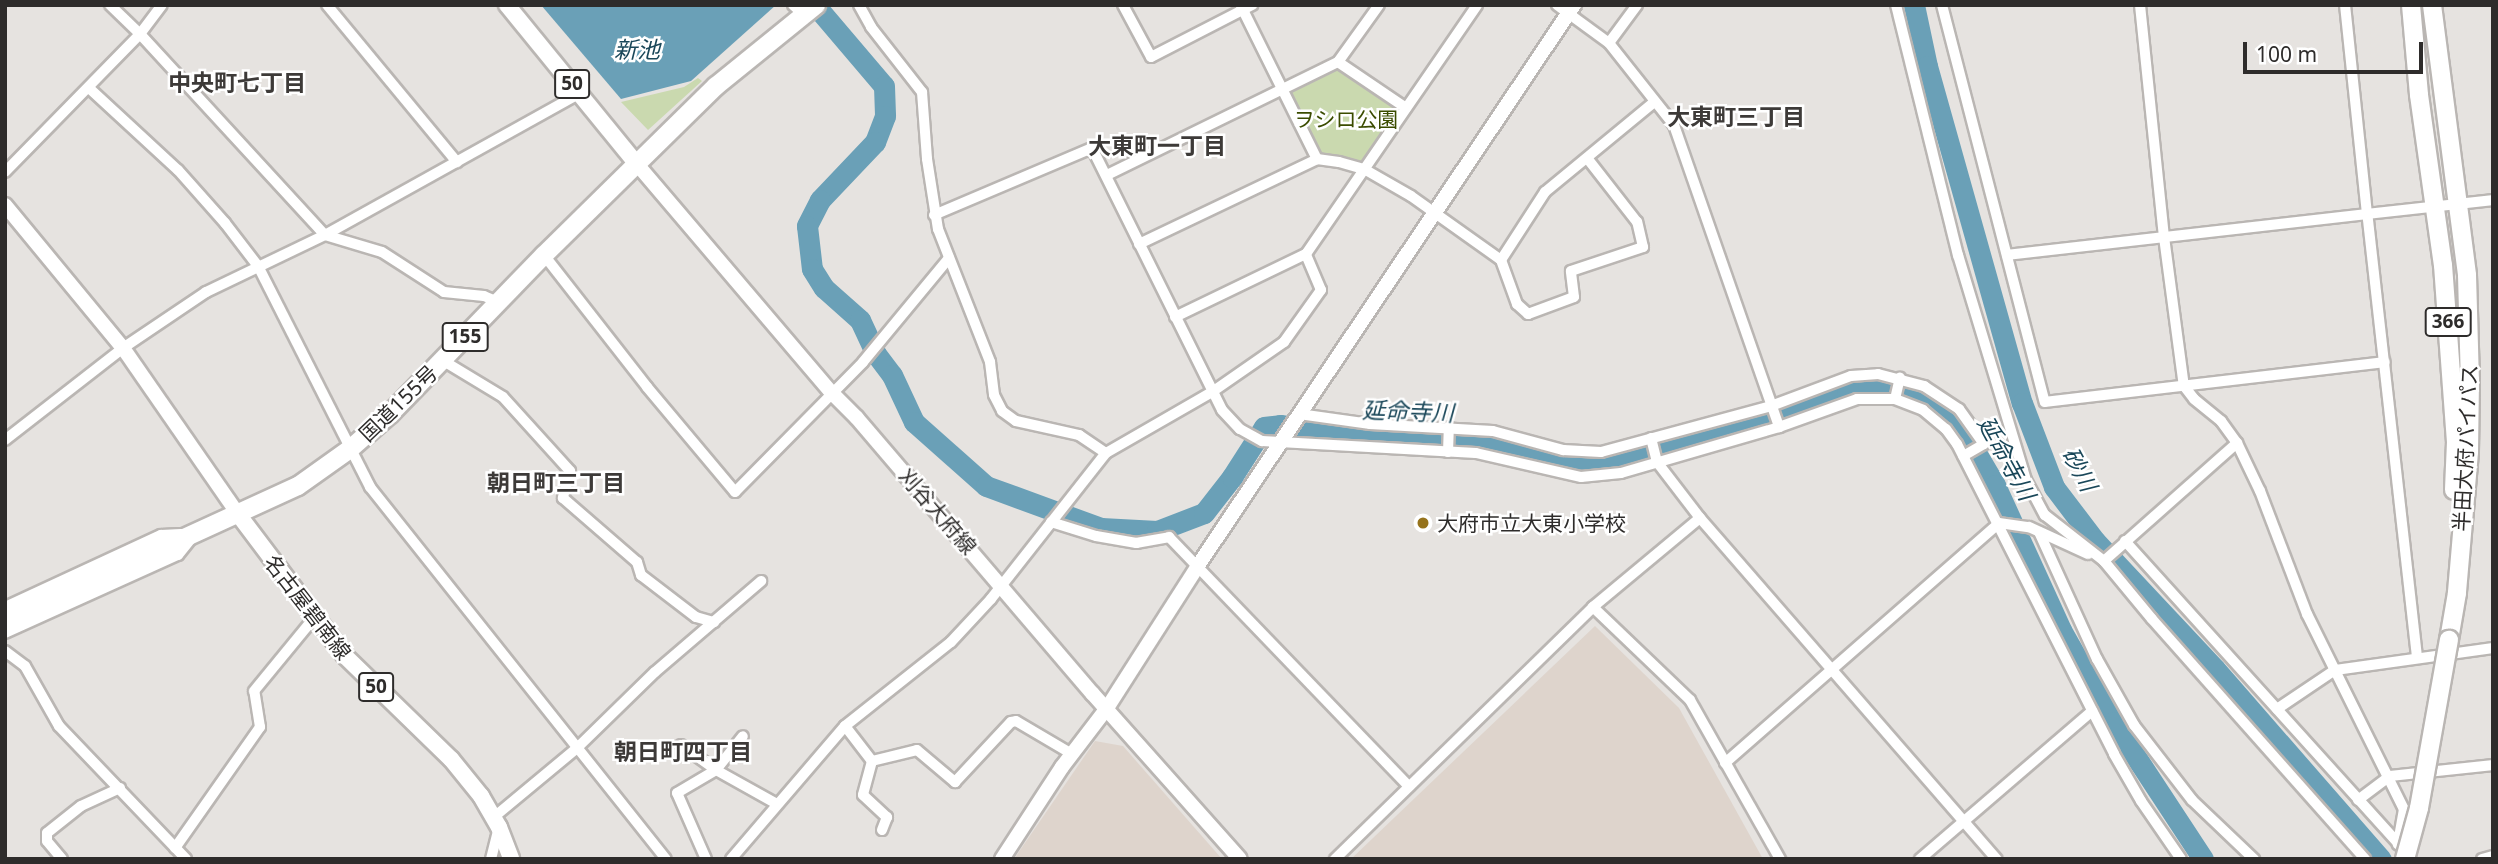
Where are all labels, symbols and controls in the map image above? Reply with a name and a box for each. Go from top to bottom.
scale bar [2246,28,2426,72]
water label: 新池 [614,35,660,63]
text: 100 m [2256,40,2317,68]
district label: 中央町七丁目 [168,68,306,96]
road number: 50 [553,68,591,100]
district label: 大東町三丁目 [1667,102,1805,130]
park label: ヲシロ公園 [1294,106,1398,132]
district label: 大東町一丁目 [1088,131,1226,159]
road number: 366 [2424,306,2472,338]
road number: 155 [440,322,490,352]
street label: 国道155号 [354,360,442,446]
street label: 半田大府パイパス [2448,363,2482,533]
water label: 延命寺川 [1362,396,1454,426]
water label: 延命寺川 [1973,411,2041,505]
water label: 砂川 [2057,442,2103,496]
street label: 刈谷大府線 [894,463,982,559]
district label: 朝日町三丁目 [487,468,625,496]
place label: 大府市立大東小学校 [1437,510,1626,536]
marker: 大府市立大東小学校 [1415,515,1431,531]
street label: 名古屋碧南線 [259,550,357,664]
road number: 50 [357,672,395,702]
district label: 朝日町四丁目 [614,737,752,765]

